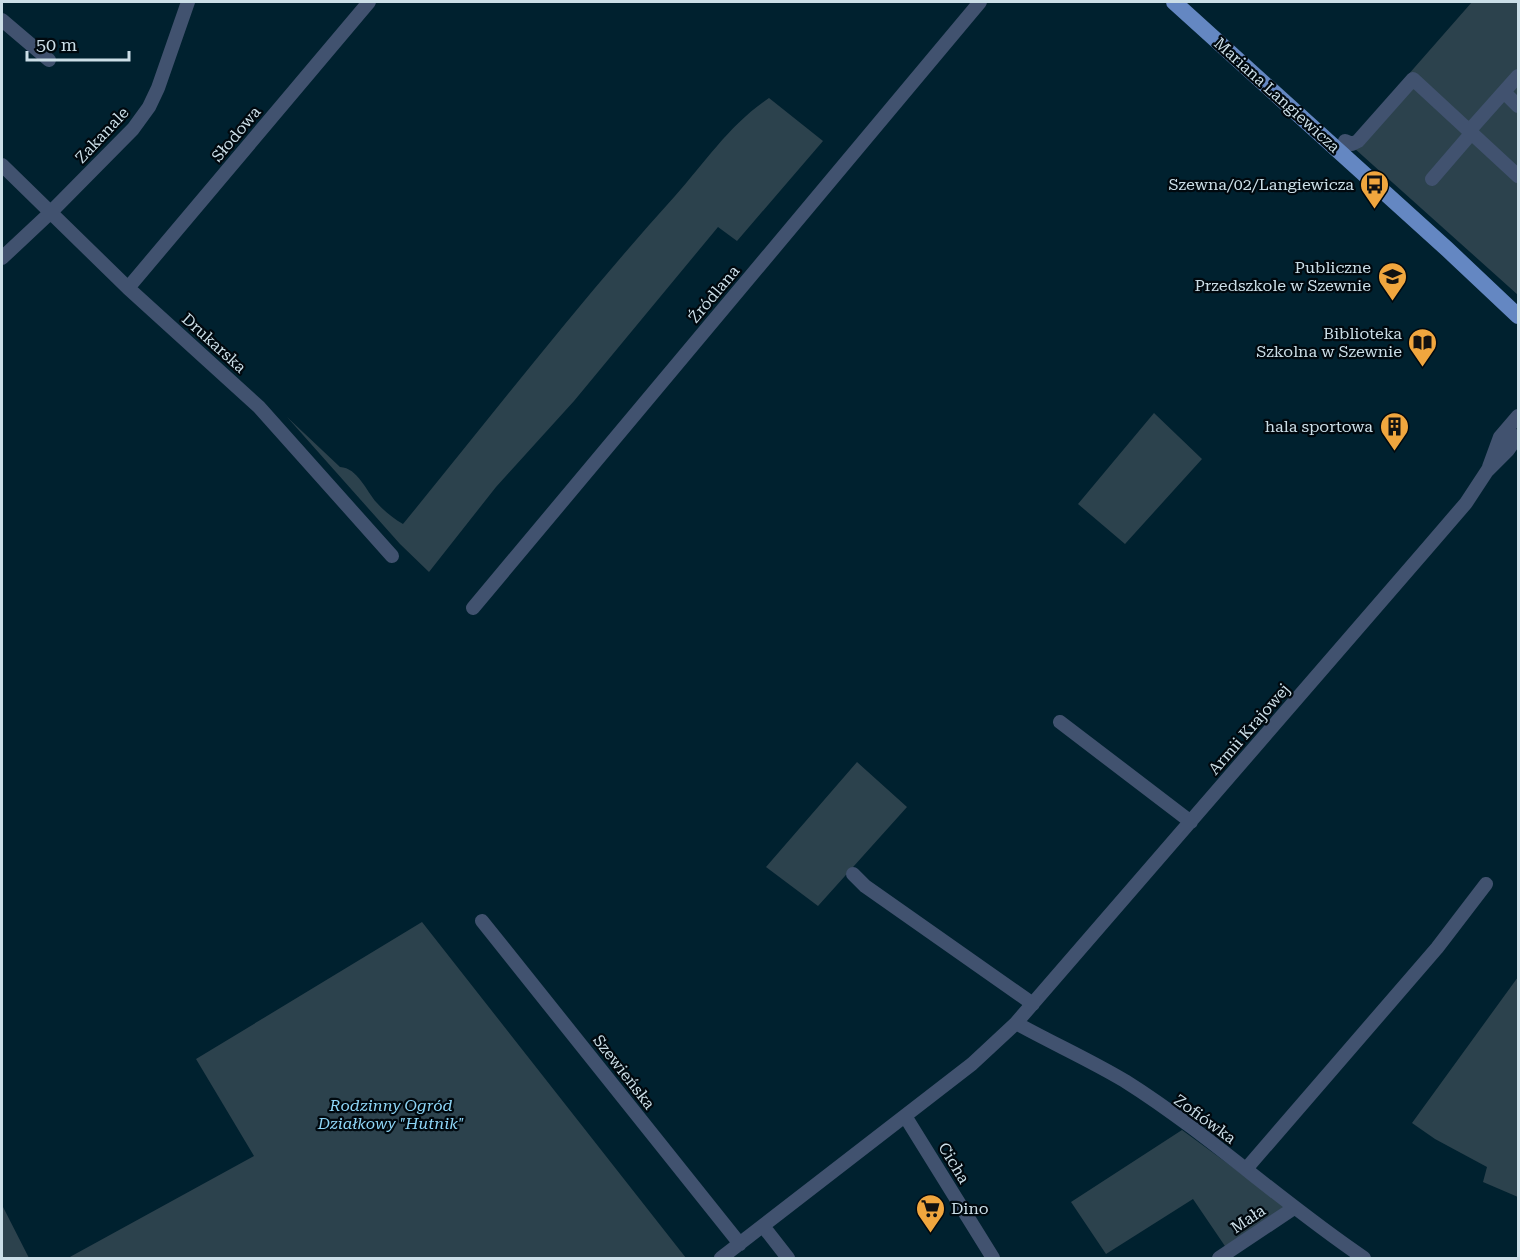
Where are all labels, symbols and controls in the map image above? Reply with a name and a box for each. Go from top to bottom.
scale bar [27,24,129,62]
text: 50 m [36,34,77,55]
street label: Mariana Langiewicza [1210,34,1344,157]
street label: Słodowa [207,102,265,165]
street label: Zakanale [71,103,133,167]
bus stop icon: Szewna/02/Langiewicza [1359,168,1391,210]
place label: Szewna/02/Langiewicza [1169,175,1354,194]
place label: Publiczne Przedszkole w Szewnie [1194,258,1371,295]
school or university icon: Publiczne Przedszkole w Szewnie [1376,260,1408,302]
street label: Źródlana [685,261,744,327]
street label: Drukarska [178,309,250,377]
place label: Biblioteka Szkolna w Szewnie [1256,324,1402,361]
library icon: Biblioteka Szkolna w Szewnie [1407,326,1439,368]
building icon: hala sportowa [1378,410,1410,452]
place label: hala sportowa [1265,417,1373,436]
street label: Armii Krajowej [1204,680,1294,778]
street label: Szewieńska [589,1031,659,1113]
street label: Zofiówka [1170,1090,1240,1148]
park label: Rodzinny Ogród Działkowy "Hutnik" [317,1096,464,1133]
street label: Cicha [934,1139,974,1187]
supermarket icon: Dino [914,1192,946,1234]
place label: Dino [951,1199,989,1218]
street label: Mała [1227,1200,1269,1237]

